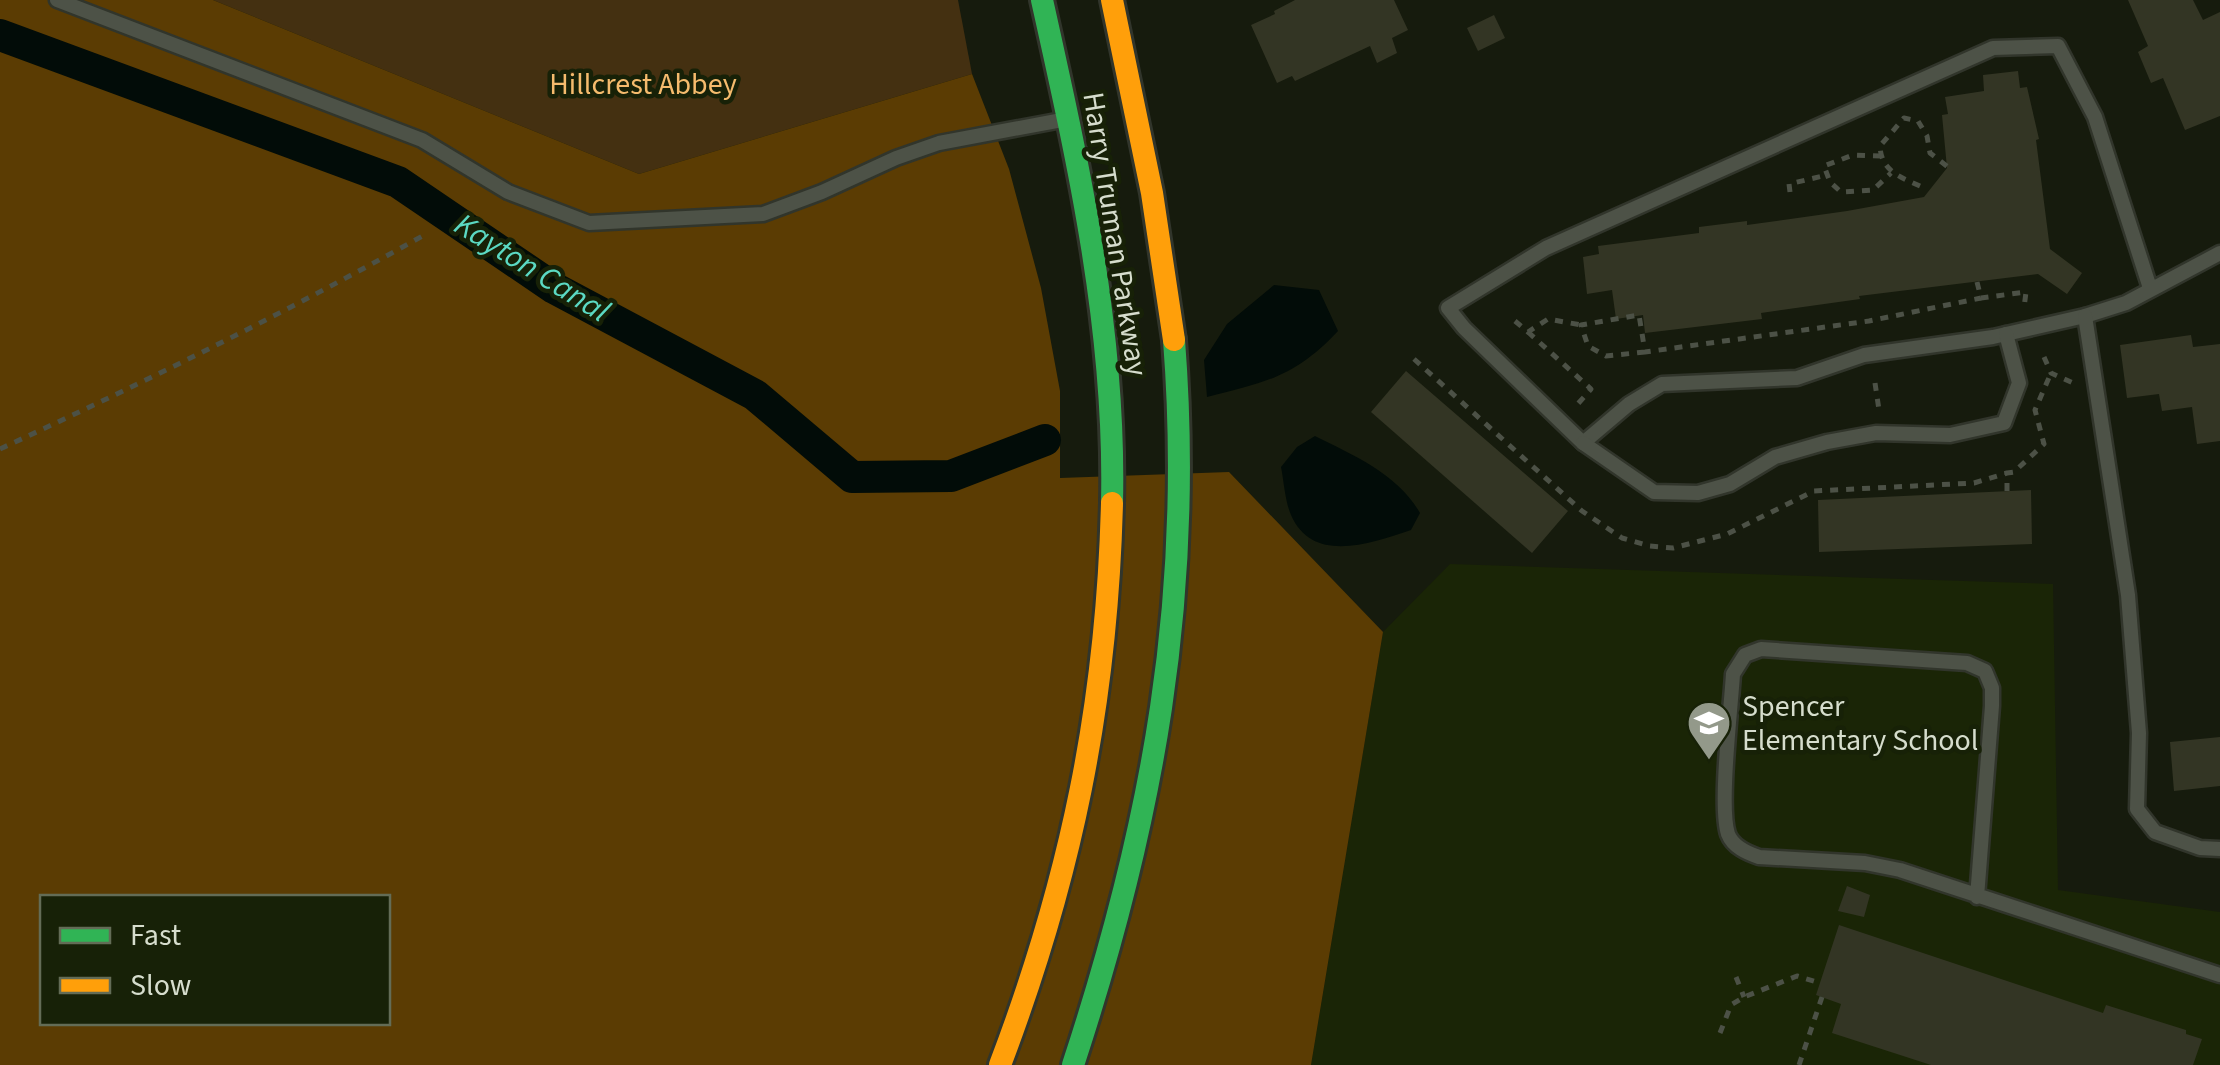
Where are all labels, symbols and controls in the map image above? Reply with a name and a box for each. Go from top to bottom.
park label: Hillcrest Abbey [549,63,737,106]
street label: Harry Truman Parkway [1071,89,1159,379]
water label: Kayton Canal [445,202,619,334]
place label: Spencer Elementary School [1742,685,1979,762]
school or university icon: Spencer Elementary School [1686,700,1732,761]
legend [40,895,390,1025]
text: Fast [130,914,181,957]
text: Slow [130,964,191,1007]

